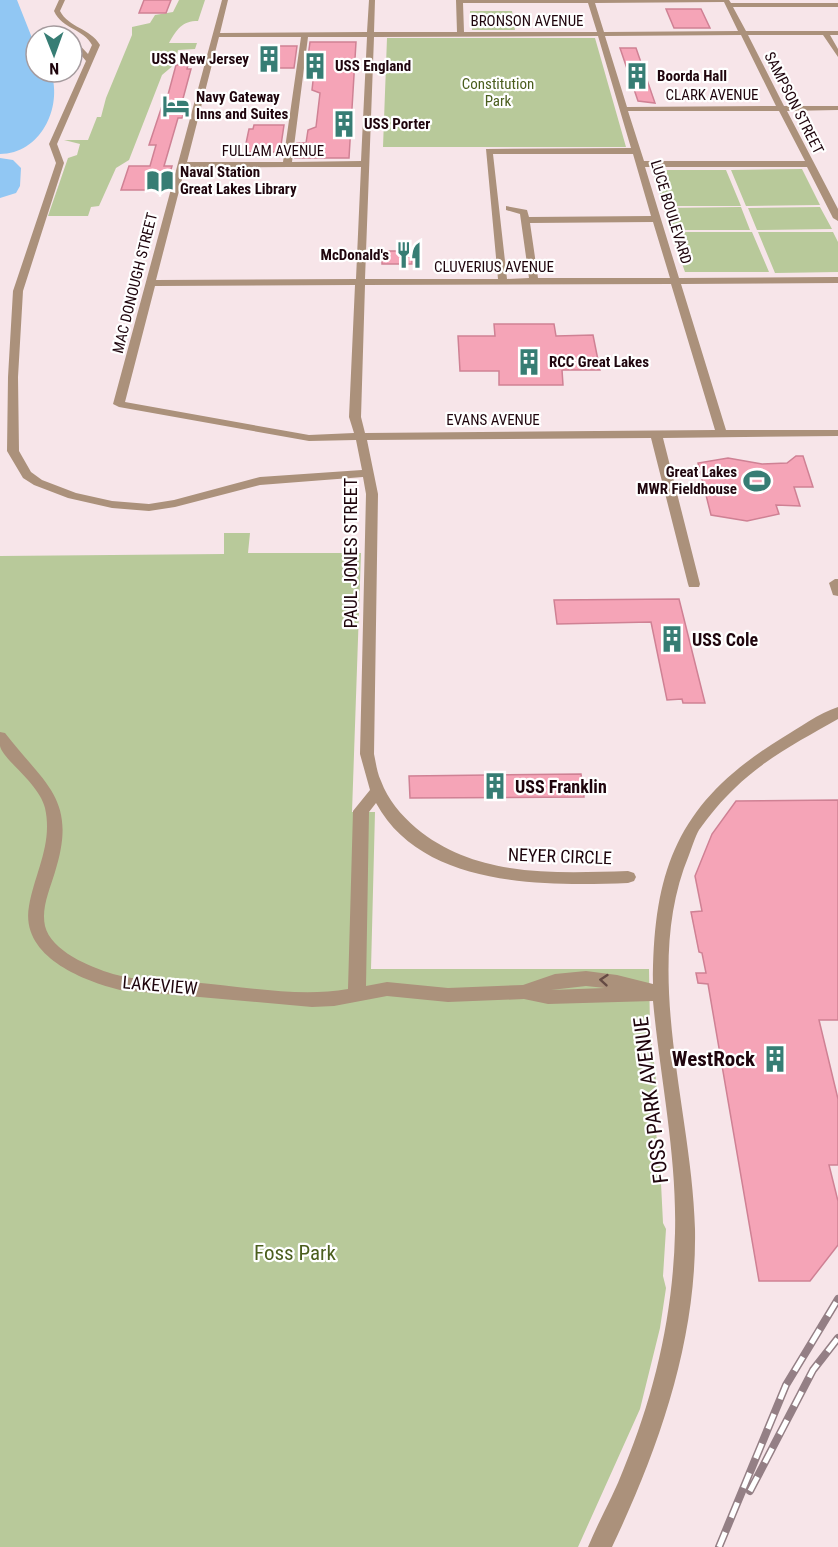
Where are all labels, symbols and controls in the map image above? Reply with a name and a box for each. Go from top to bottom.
street label: BRONSON AVENUE [470,12,584,30]
north arrow [24,24,84,84]
building icon: USS New Jersey [254,44,284,74]
street label: SAMPSON STREET [761,49,828,157]
place label: USS New Jersey [151,50,249,68]
building icon: USS England [300,51,330,81]
place label: USS England [335,57,411,75]
text: N [49,59,59,78]
building icon: Boorda Hall [622,61,652,91]
place label: Boorda Hall [657,67,727,85]
park label: Constitution Park [462,75,534,110]
street label: CLARK AVENUE [665,86,759,104]
place label: Navy Gateway Inns and Suites [196,88,288,123]
hotel icon: Navy Gateway Inns and Suites [161,91,191,121]
building icon: USS Porter [329,109,359,139]
place label: USS Porter [364,115,430,133]
street label: FULLAM AVENUE [222,142,324,160]
street label: LUCE BOULEVARD [647,158,695,266]
place label: Naval Station Great Lakes Library [180,163,297,198]
library icon: Naval Station Great Lakes Library [145,166,175,196]
street label: MAC DONOUGH STREET [109,211,161,355]
restaurant icon: McDonald's [394,240,424,270]
place label: McDonald's [321,246,389,264]
street label: CLUVERIUS AVENUE [434,258,554,276]
building icon: RCC Great Lakes [514,347,544,377]
place label: RCC Great Lakes [549,353,649,371]
street label: EVANS AVENUE [446,411,540,429]
place label: Great Lakes MWR Fieldhouse [637,463,737,498]
sports icon: Great Lakes MWR Fieldhouse [742,466,772,496]
street label: PAUL JONES STREET [340,478,361,628]
building icon: USS Cole [657,624,687,654]
place label: USS Cole [692,629,759,650]
building icon: USS Franklin [480,771,510,801]
place label: USS Franklin [515,776,607,797]
street label: NEYER CIRCLE [508,844,612,868]
street label: LAKEVIEW [122,971,199,999]
one-way arrow [600,974,609,987]
street label: FOSS PARK AVENUE [629,1015,673,1185]
building icon: WestRock [760,1044,790,1074]
place label: WestRock [672,1047,756,1071]
park label: Foss Park [254,1241,336,1265]

